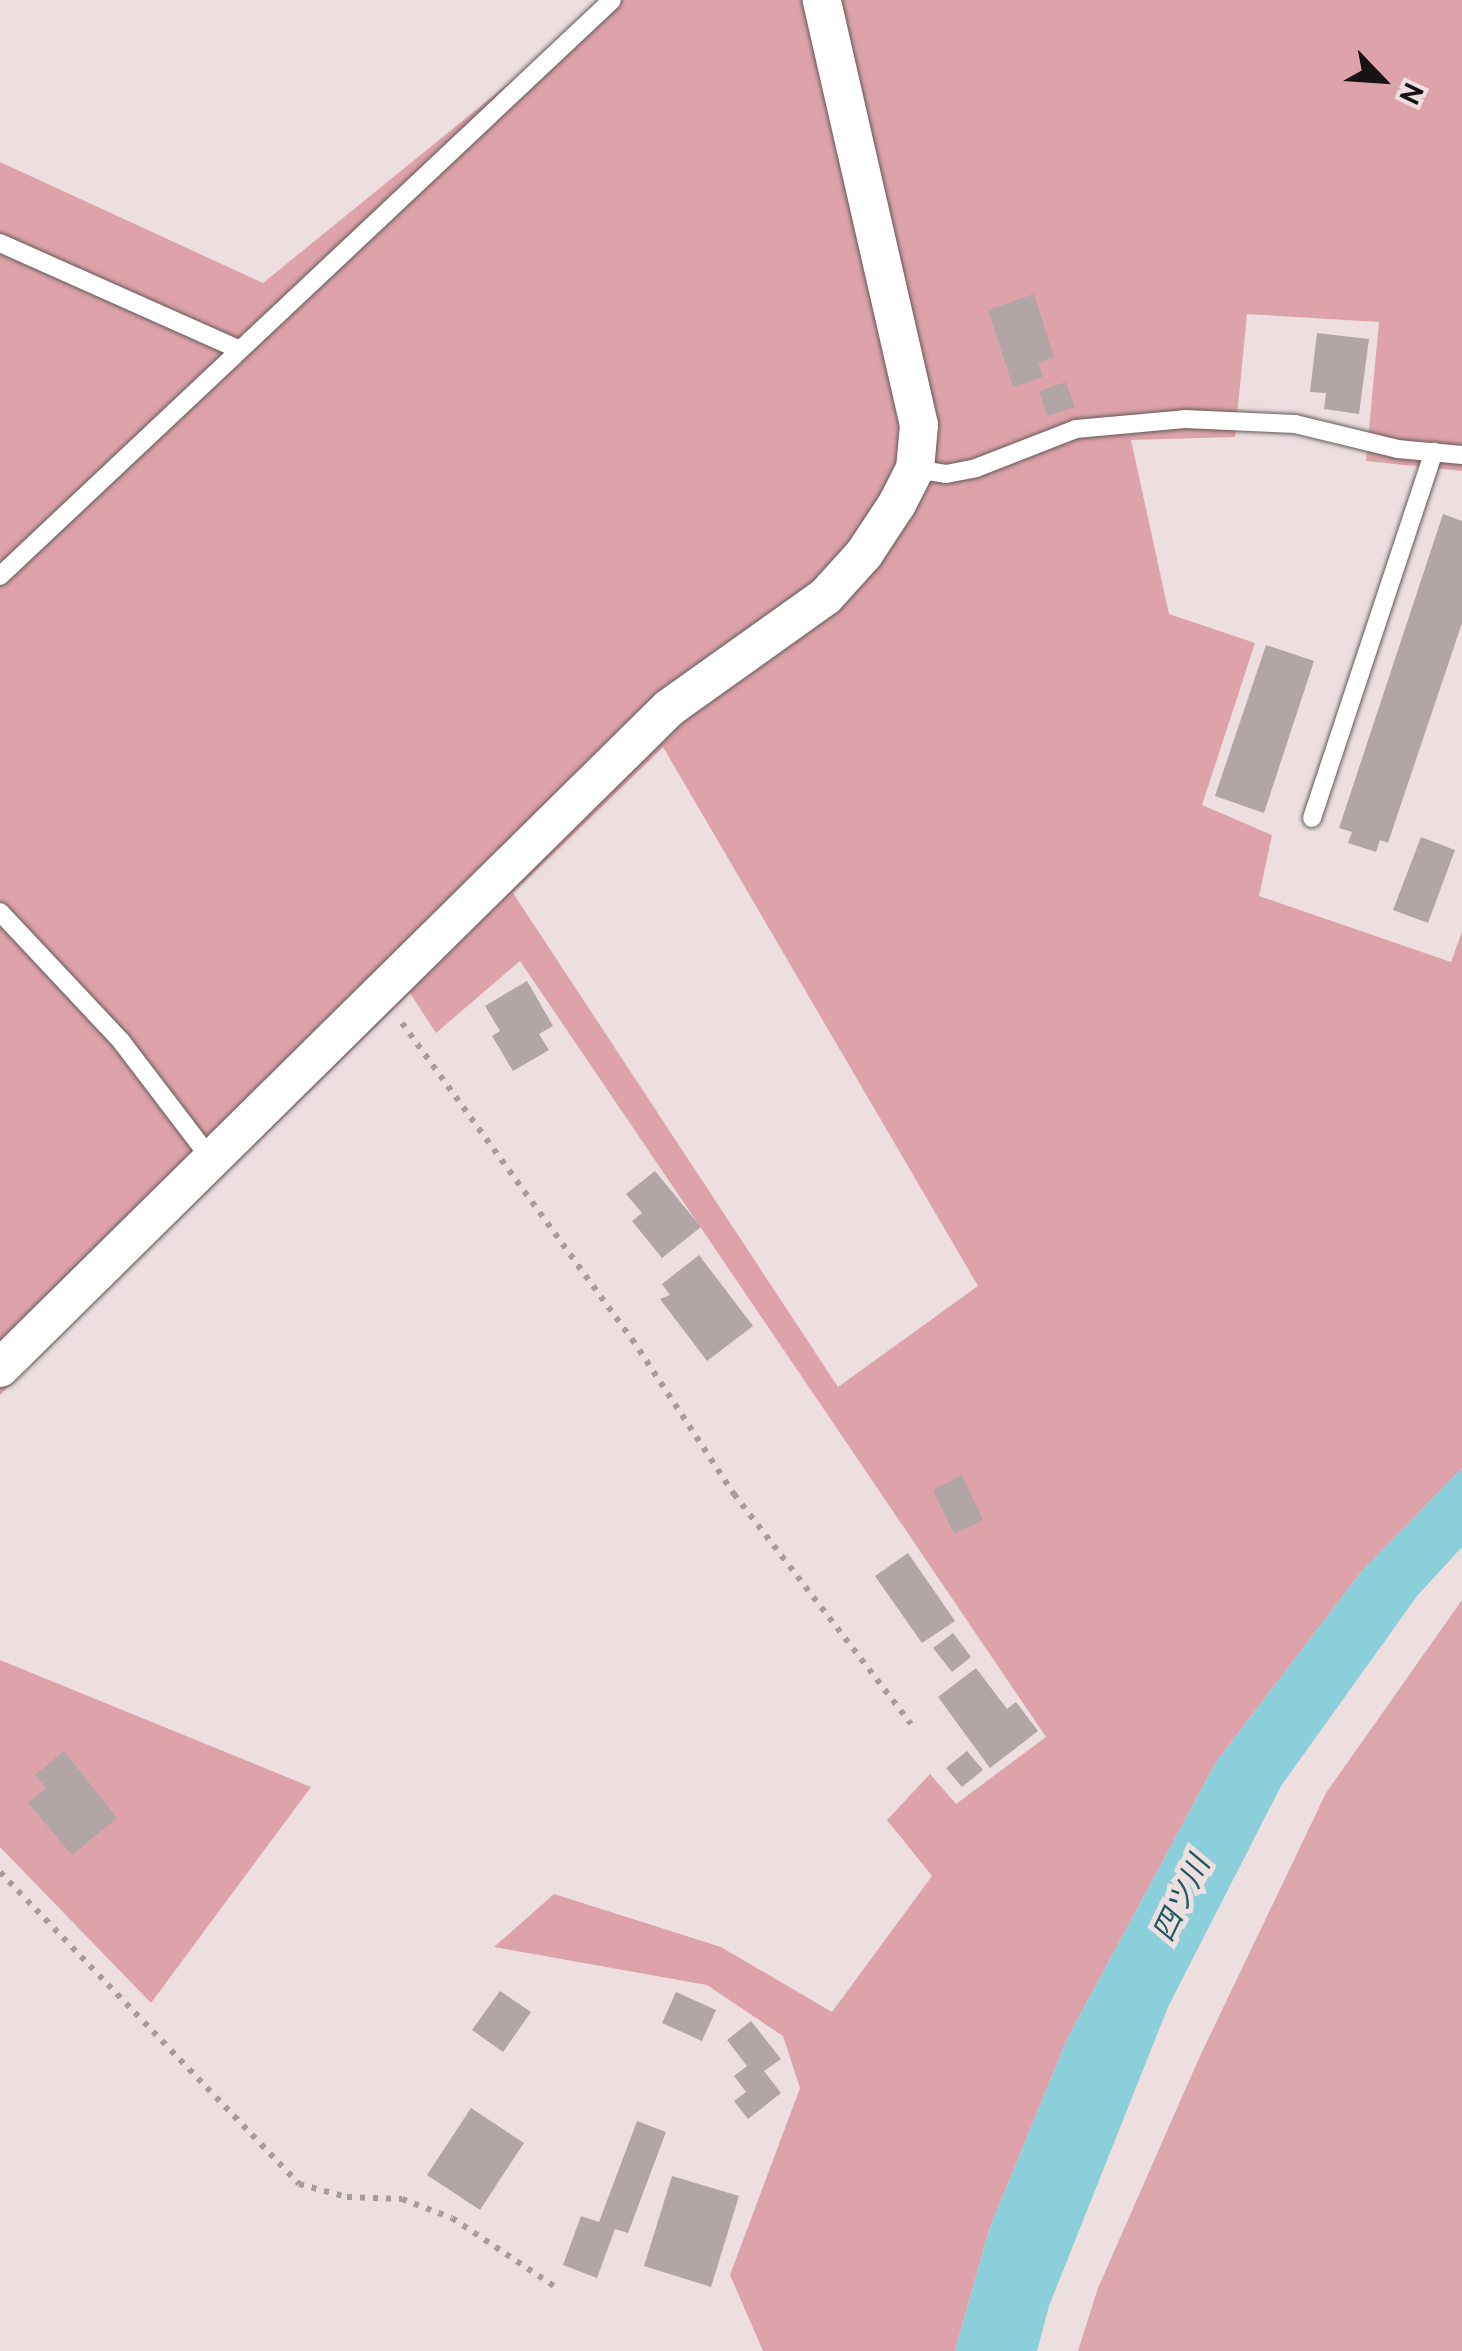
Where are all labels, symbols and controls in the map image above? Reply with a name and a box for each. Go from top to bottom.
north arrow [1332,30,1432,130]
text: N [1389,76,1430,109]
water label: 四ツ川 [1148,1852,1220,1948]

